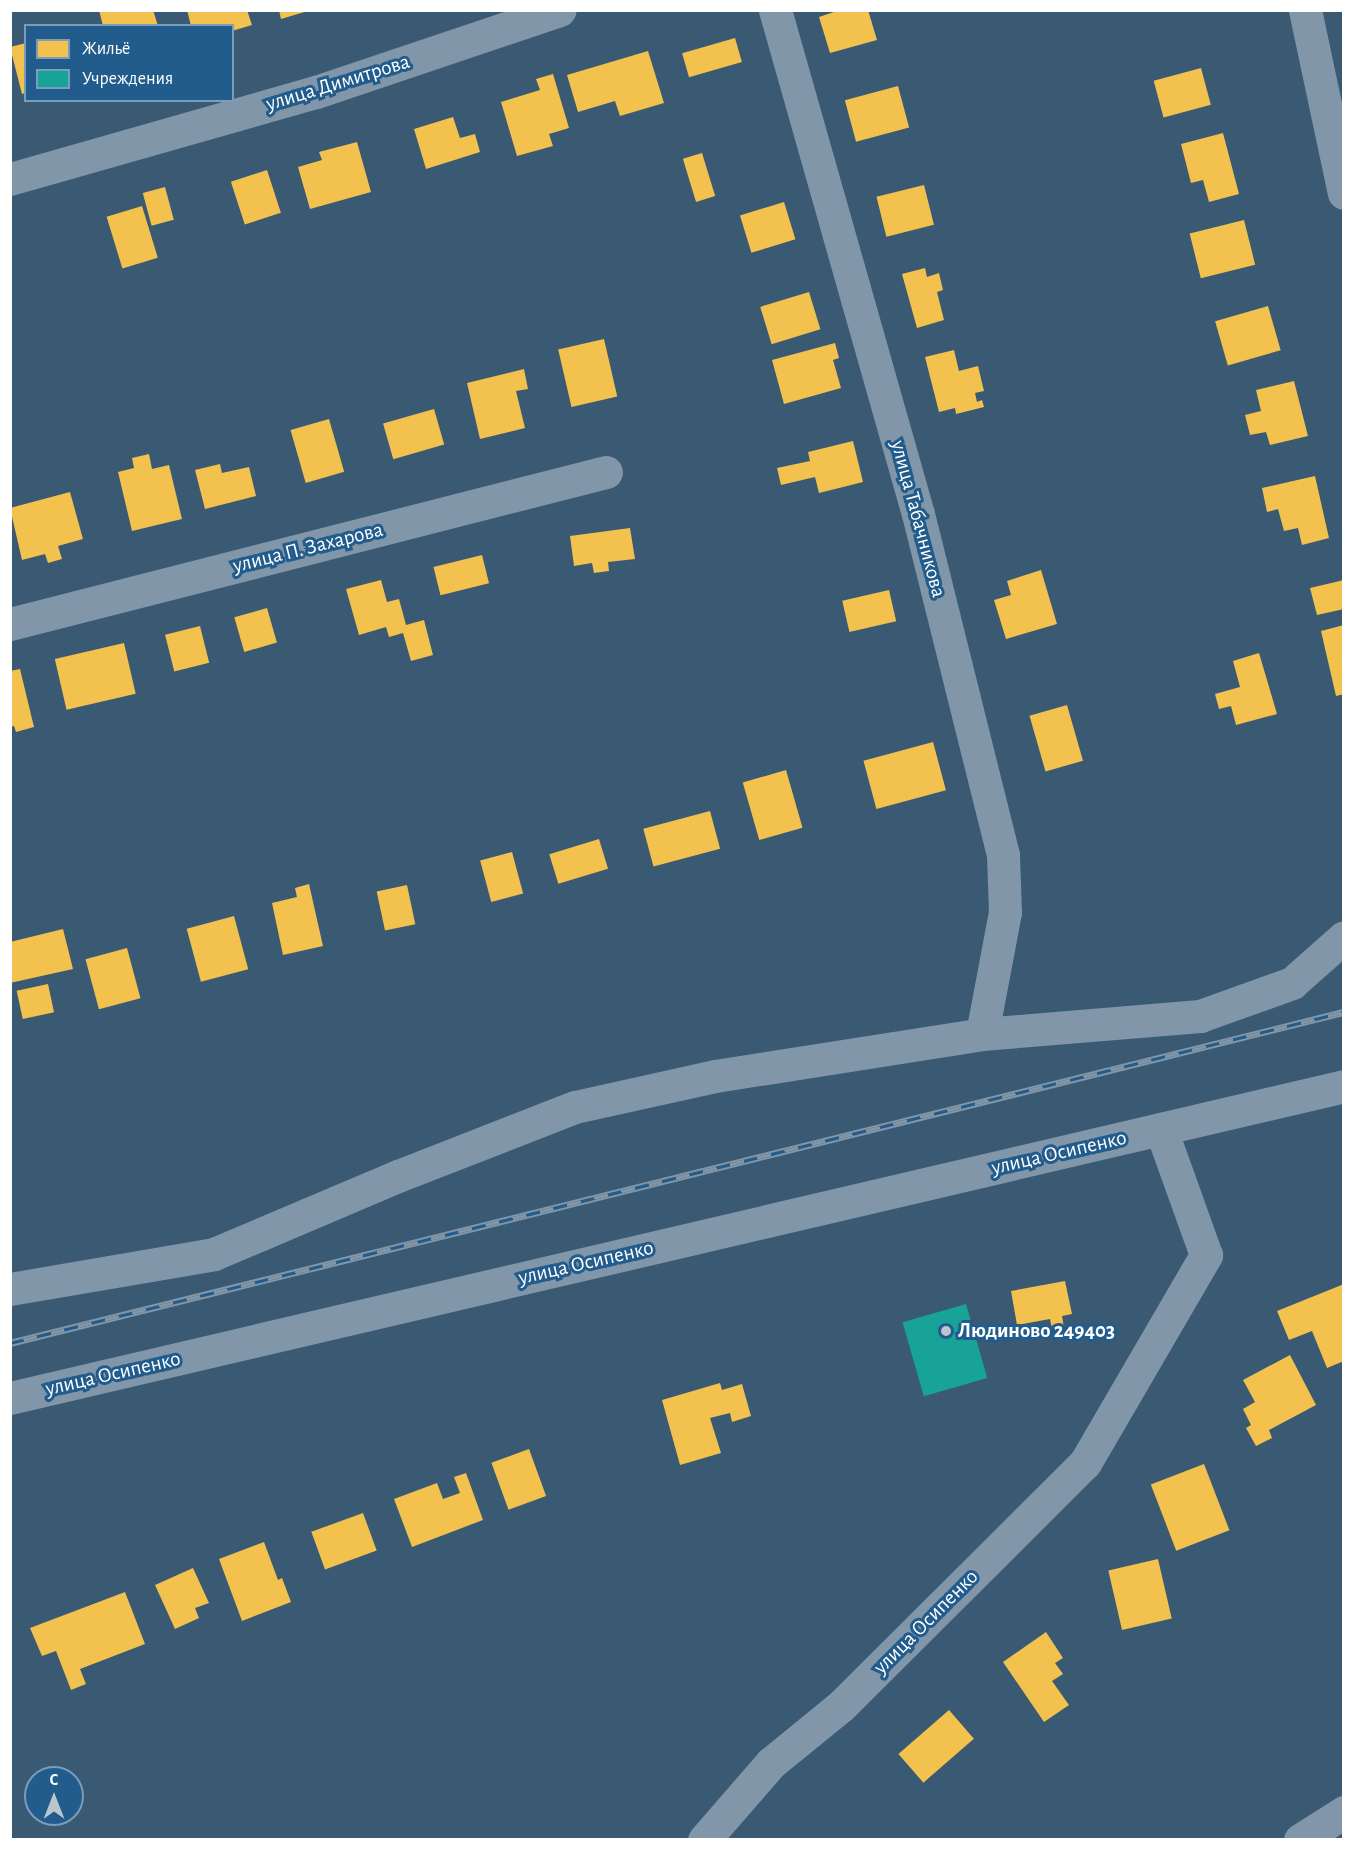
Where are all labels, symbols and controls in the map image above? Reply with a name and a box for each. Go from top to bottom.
legend [24,24,234,102]
text: Жильё [82,40,130,58]
street label: улица Димитрова [263,49,413,117]
text: Учреждения [82,70,173,88]
street label: улица Табачникова [885,438,951,600]
street label: улица П. Захарова [230,517,386,579]
street label: улица Осипенко [989,1125,1129,1181]
street label: улица Осипенко [516,1235,656,1291]
place label: Людиново 249403 [958,1318,1115,1344]
marker: Людиново 249403 [939,1324,953,1338]
street label: улица Осипенко [43,1346,183,1402]
street label: улица Осипенко [868,1564,984,1680]
north arrow [24,1766,84,1826]
text: С [50,1772,58,1788]

